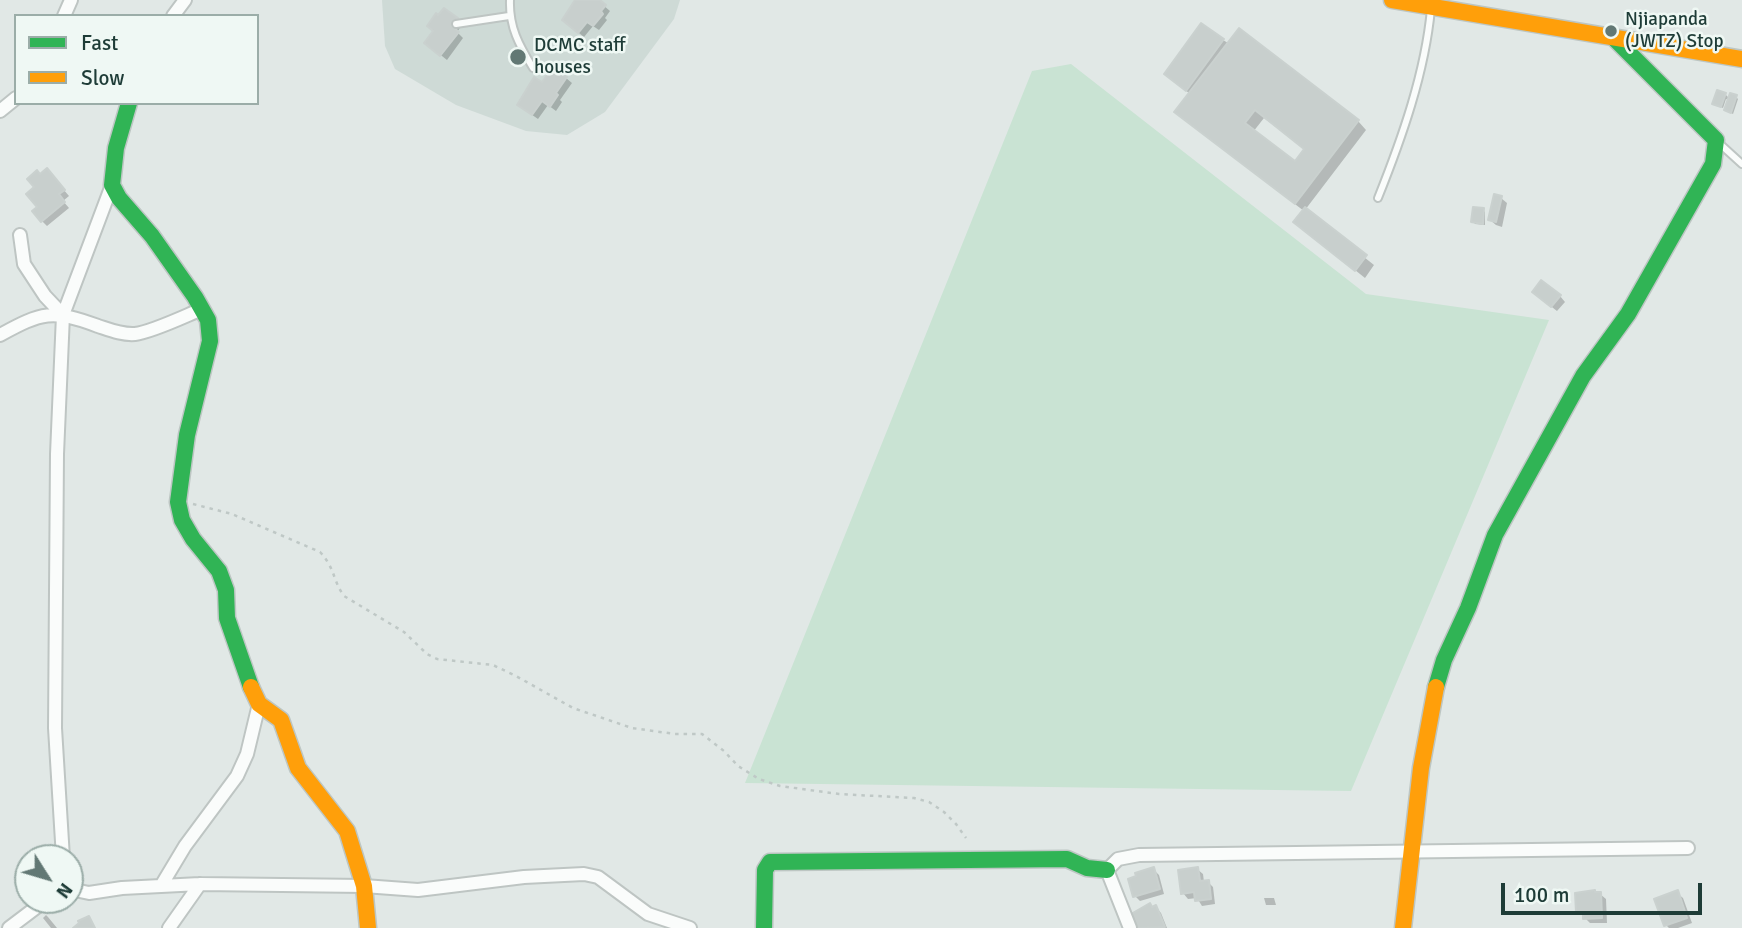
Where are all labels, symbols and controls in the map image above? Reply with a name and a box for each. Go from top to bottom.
place label: Njiapanda (JWTZ) Stop [1625,9,1723,53]
legend [14,14,259,105]
marker: Njiapanda (JWTZ) Stop [1603,23,1619,39]
text: Fast [81,30,118,56]
place label: DCMC staff houses [534,35,626,79]
marker: DCMC staff houses [508,47,528,67]
text: Slow [81,65,125,91]
north arrow [14,844,84,914]
scale bar [1504,869,1705,913]
text: N [51,878,78,903]
text: 100 m [1514,882,1569,908]

